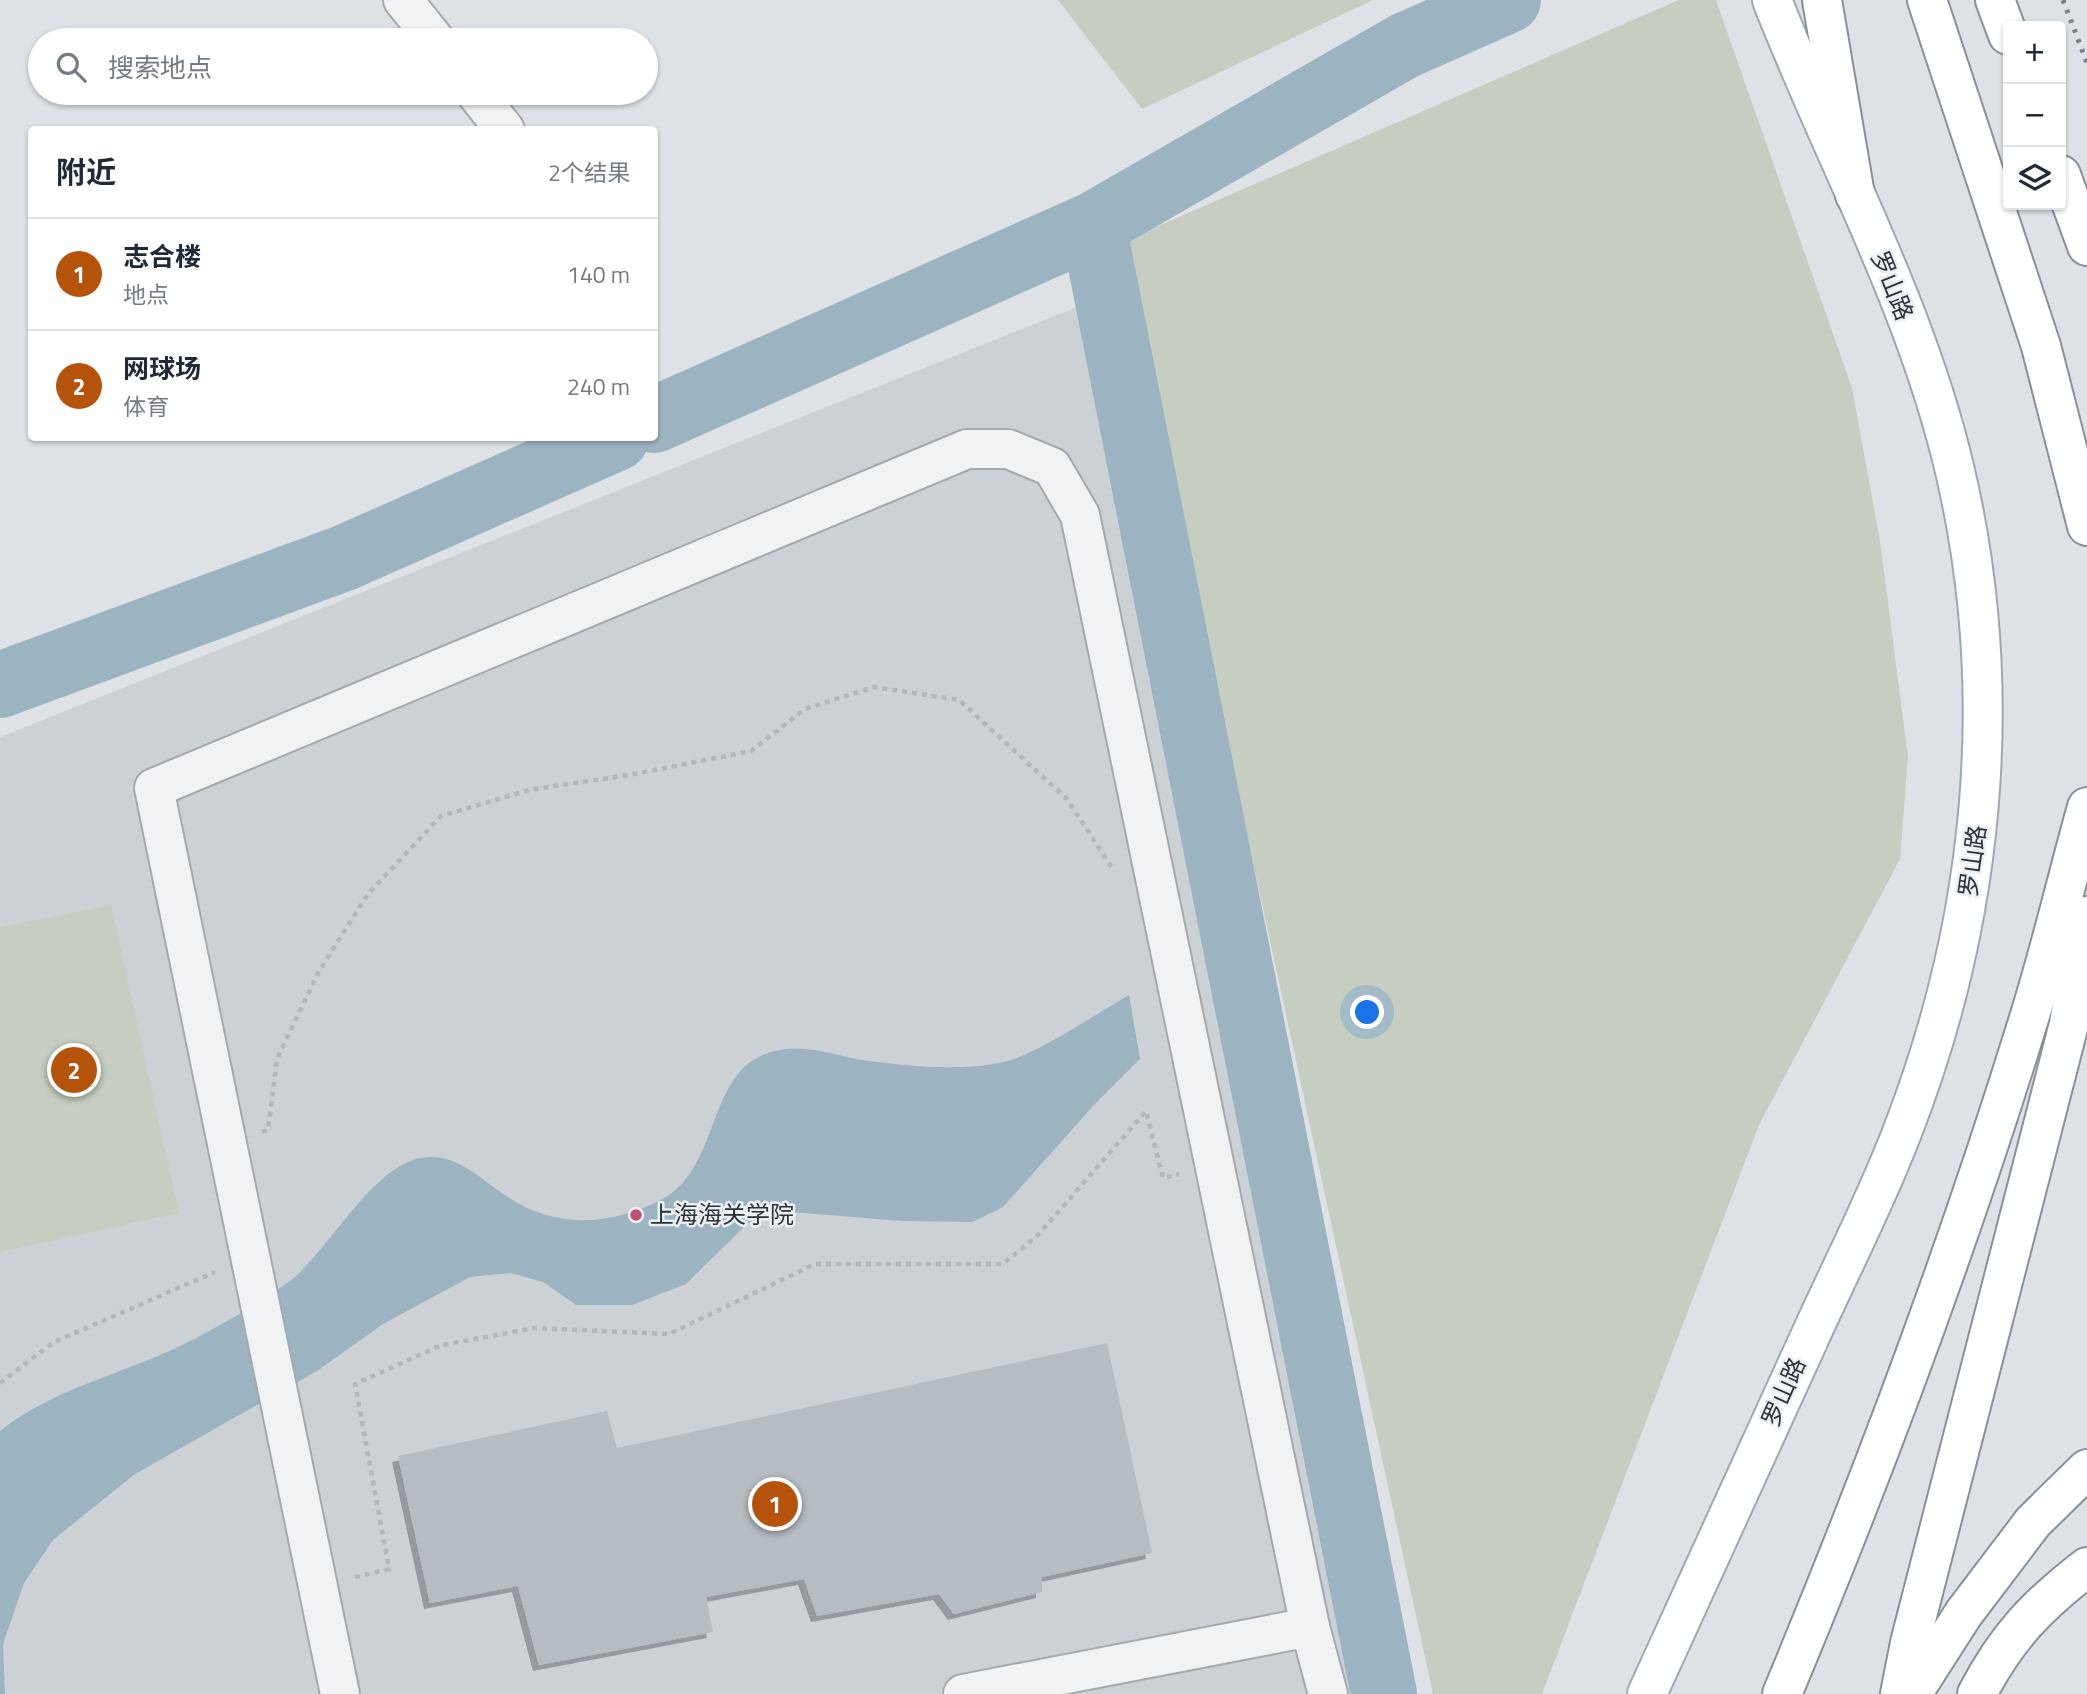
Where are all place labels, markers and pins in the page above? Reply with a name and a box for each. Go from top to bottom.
pin: 2 [51,1044,97,1096]
place label: 上海海关学院 [650,1196,794,1232]
marker: 上海海关学院 [628,1207,644,1223]
pin: 1 [752,1478,798,1530]

